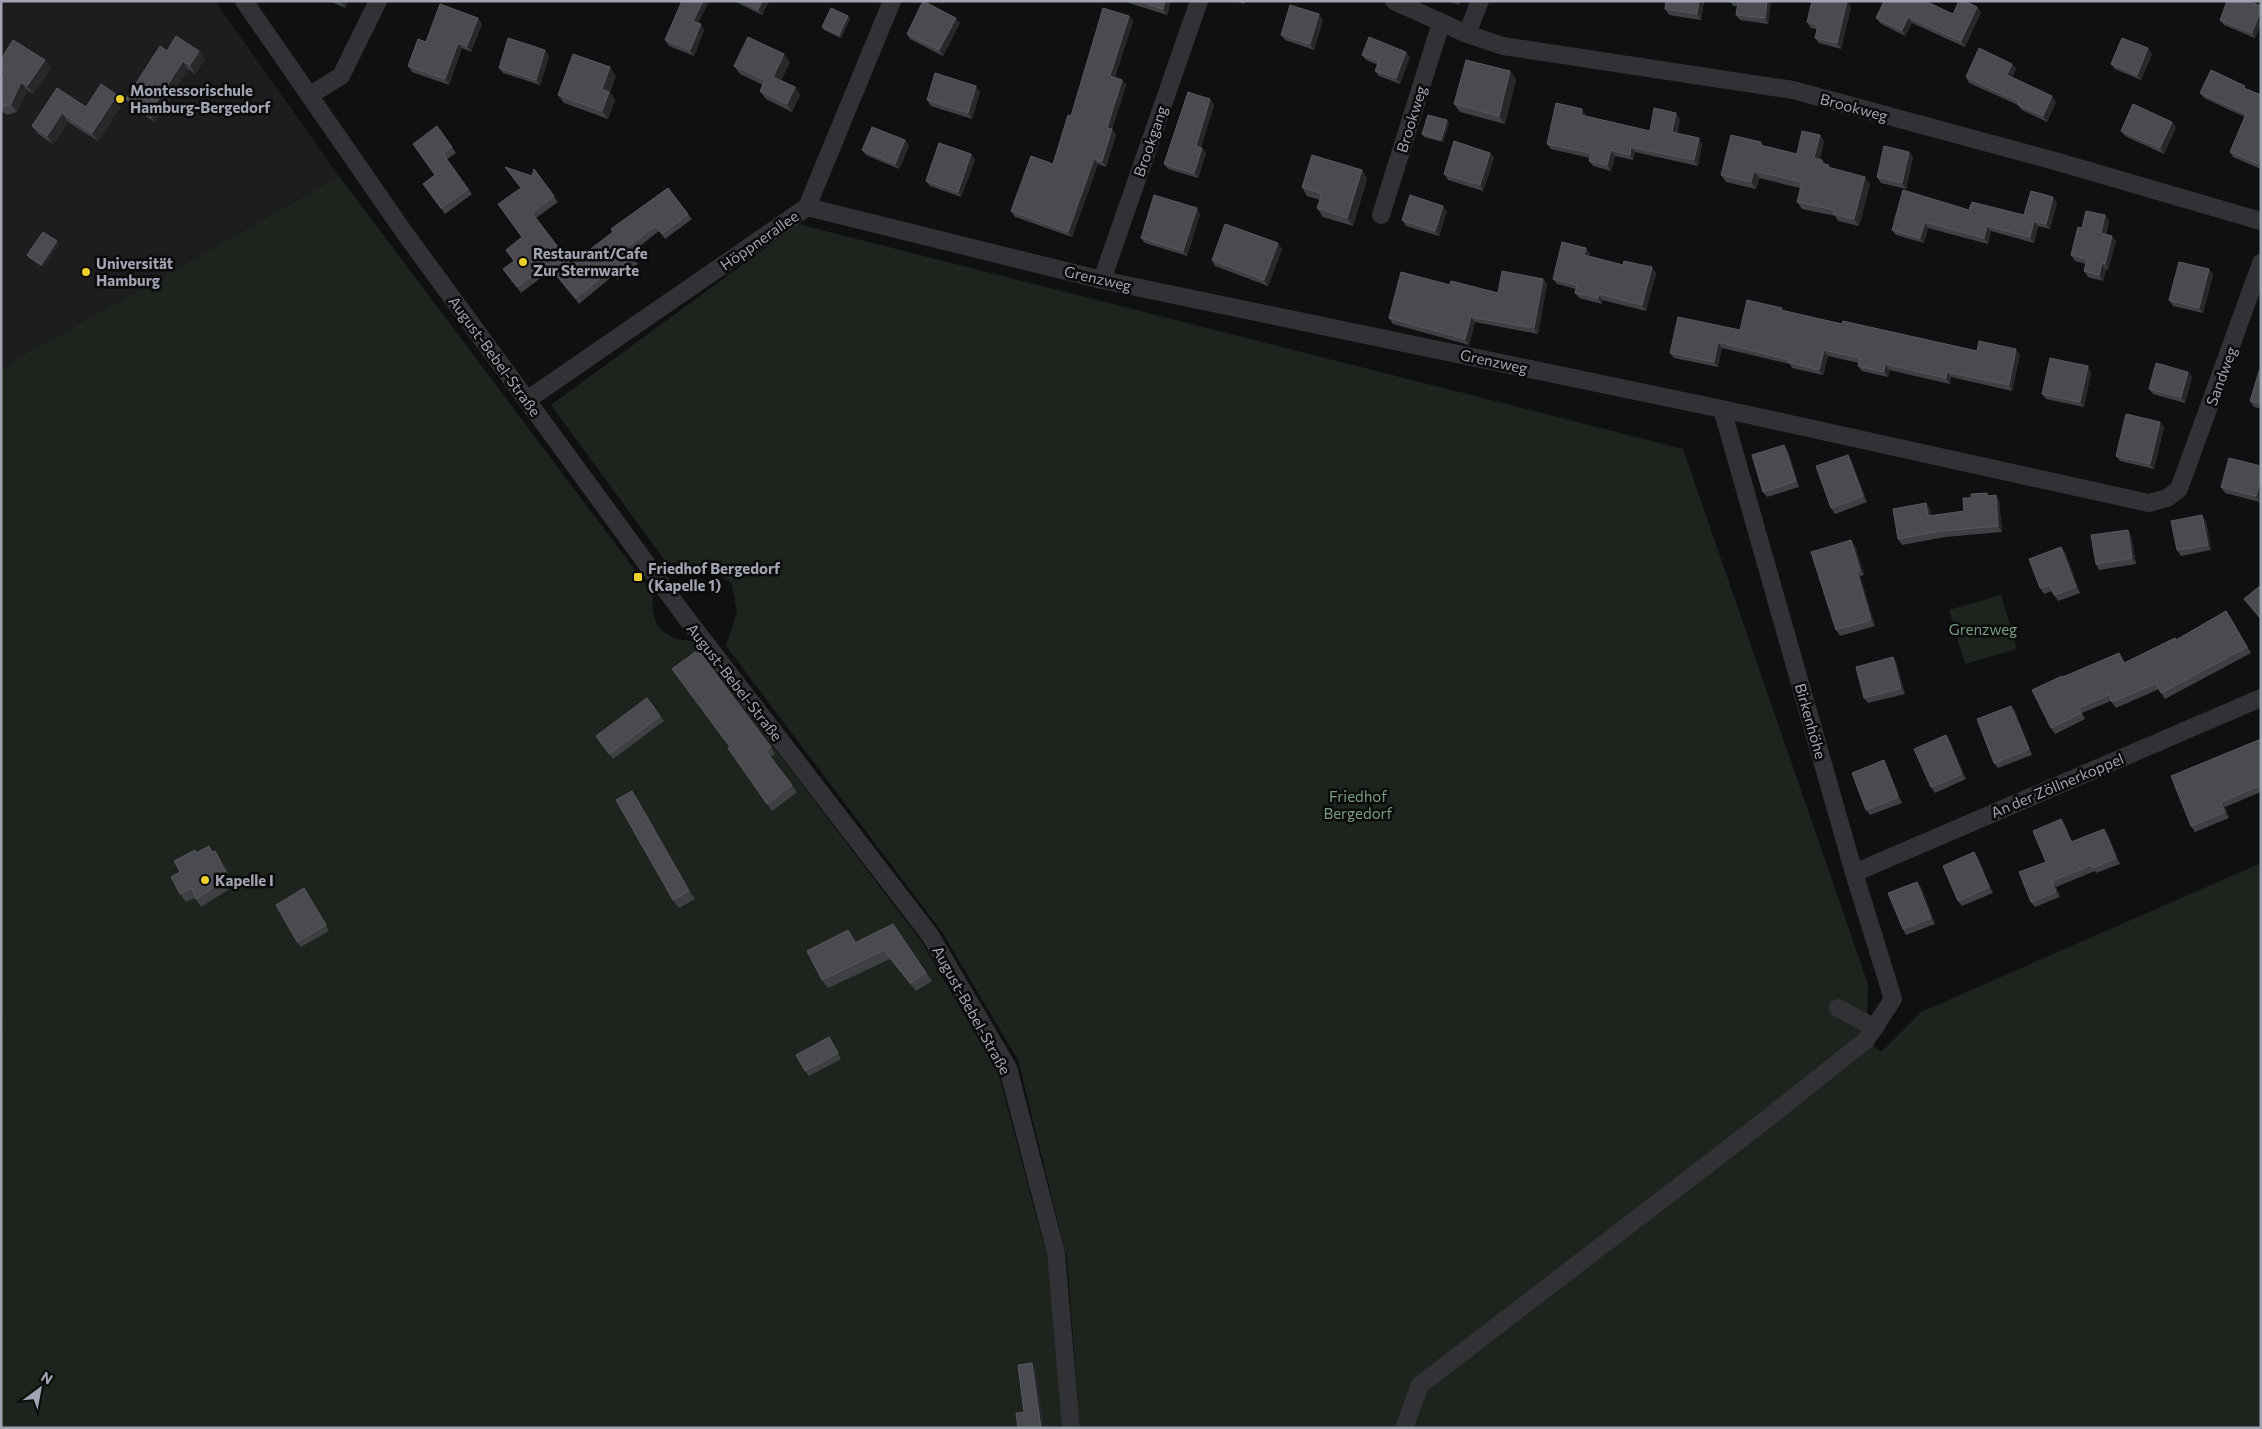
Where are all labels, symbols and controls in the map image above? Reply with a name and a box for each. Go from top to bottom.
place label: Montessorischule Hamburg-Bergedorf [130,81,271,116]
street label: Brookweg [1392,83,1430,155]
street label: Brookweg [1818,89,1890,125]
marker: Montessorischule Hamburg-Bergedorf [114,93,126,105]
street label: Brookgang [1129,103,1171,179]
street label: Höppnerallee [716,206,802,274]
place label: Restaurant/Cafe Zur Sternwarte [533,244,648,279]
place label: Universität Hamburg [96,254,173,289]
marker: Restaurant/Cafe Zur Sternwarte [517,256,529,268]
street label: Grenzweg [1063,262,1133,294]
marker: Universität Hamburg [80,266,92,278]
street label: August-Bebel-Straße [445,292,545,420]
street label: Sandweg [2202,344,2240,408]
street label: Grenzweg [1459,345,1529,377]
place label: Friedhof Bergedorf (Kapelle 1) [648,559,781,594]
marker: Friedhof Bergedorf (Kapelle 1) [632,571,644,583]
street label: August-Bebel-Straße [683,620,787,744]
park label: Grenzweg [1949,620,2017,638]
street label: Birkenhöhe [1792,681,1830,761]
street label: An der Zöllnerkoppel [1988,749,2126,821]
park label: Friedhof Bergedorf [1323,787,1393,822]
place label: Kapelle I [215,871,274,889]
marker: Kapelle I [199,874,211,886]
street label: August-Bebel-Straße [929,943,1015,1078]
north arrow [15,1364,65,1414]
text: N [38,1368,56,1388]

